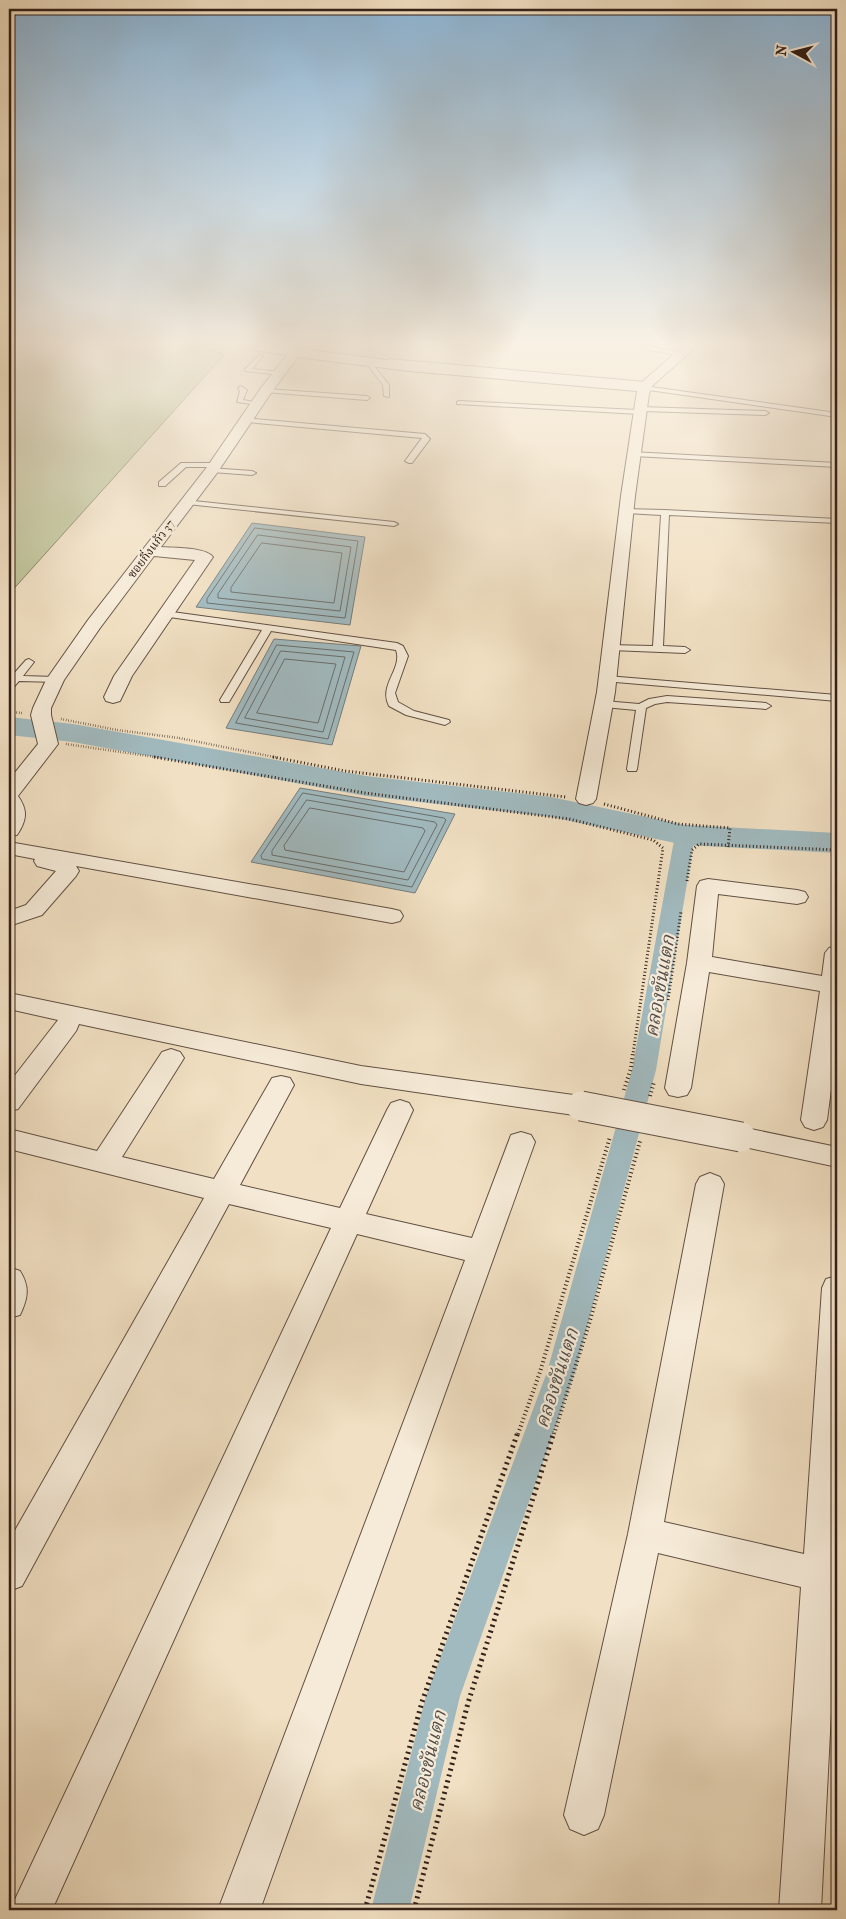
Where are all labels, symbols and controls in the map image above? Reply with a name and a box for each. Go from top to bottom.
north arrow [768,28,818,78]
text: N [773,44,791,57]
street label: ซอยกิ่งแก้ว 37 [123,516,178,581]
water label: คลองขันแตก [640,932,680,1039]
water label: คลองขันแตก [531,1324,584,1431]
water label: คลองขันแตก [405,1707,451,1814]

